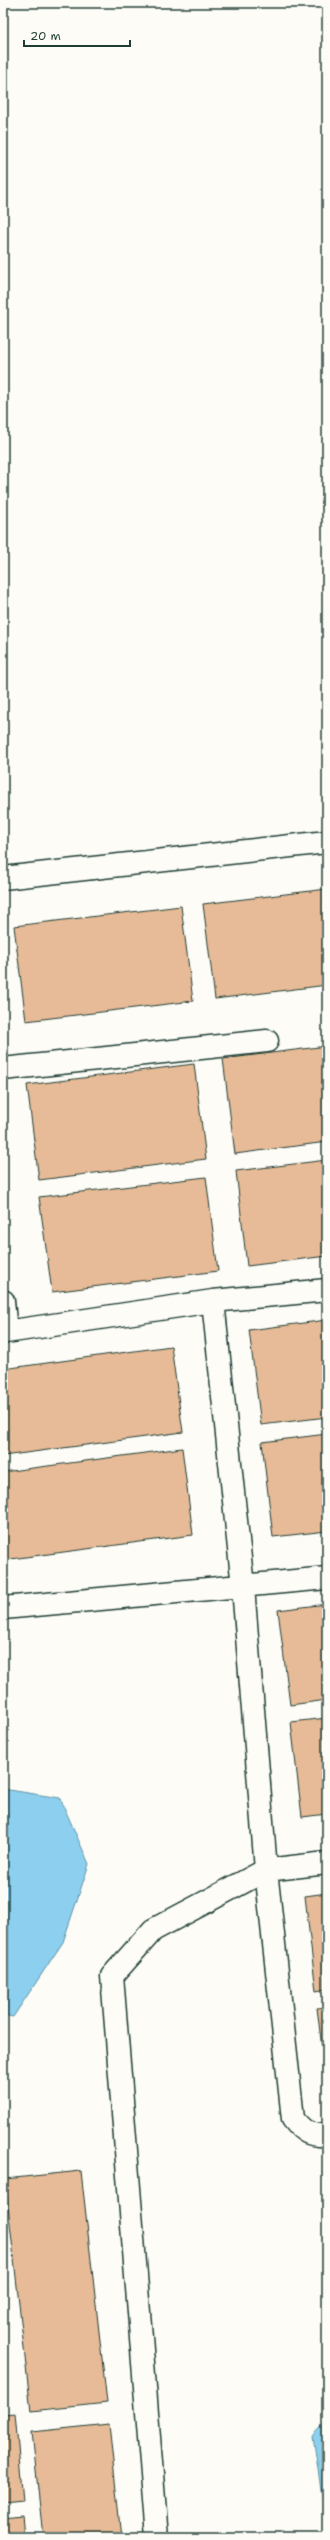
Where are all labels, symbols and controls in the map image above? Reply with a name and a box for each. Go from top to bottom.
scale bar [24,22,130,48]
text: 20 m [30,28,61,44]

